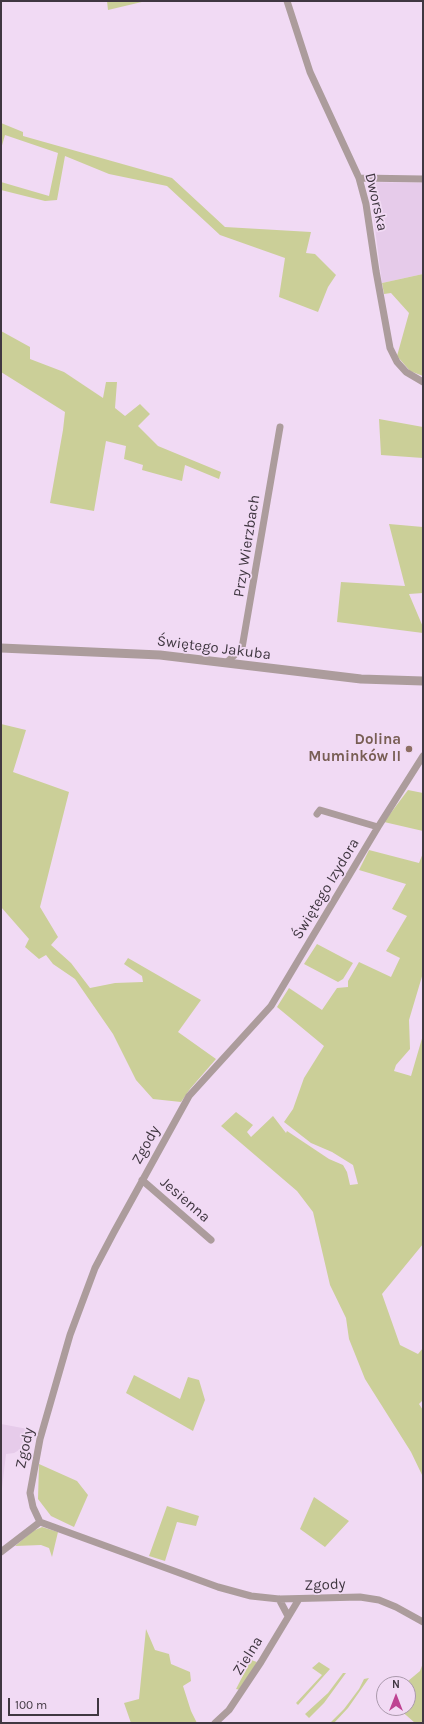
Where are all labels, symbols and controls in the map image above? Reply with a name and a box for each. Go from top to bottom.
street label: Dworska [361,171,391,233]
street label: Przy Wierzbach [230,494,264,598]
street label: Świętego Jakuba [156,632,272,664]
place label: Dolina Muminków II [308,731,401,766]
marker: Dolina Muminków II [404,744,414,754]
street label: Świętego Izydora [289,835,363,943]
street label: Zgody [128,1123,164,1167]
street label: Jesienna [156,1173,214,1227]
street label: Zgody [12,1426,38,1470]
street label: Zgody [304,1575,346,1595]
street label: Zielna [229,1633,267,1679]
north arrow [376,1676,416,1716]
text: N [392,1678,400,1691]
scale bar [10,1690,101,1716]
text: 100 m [15,1698,47,1712]

